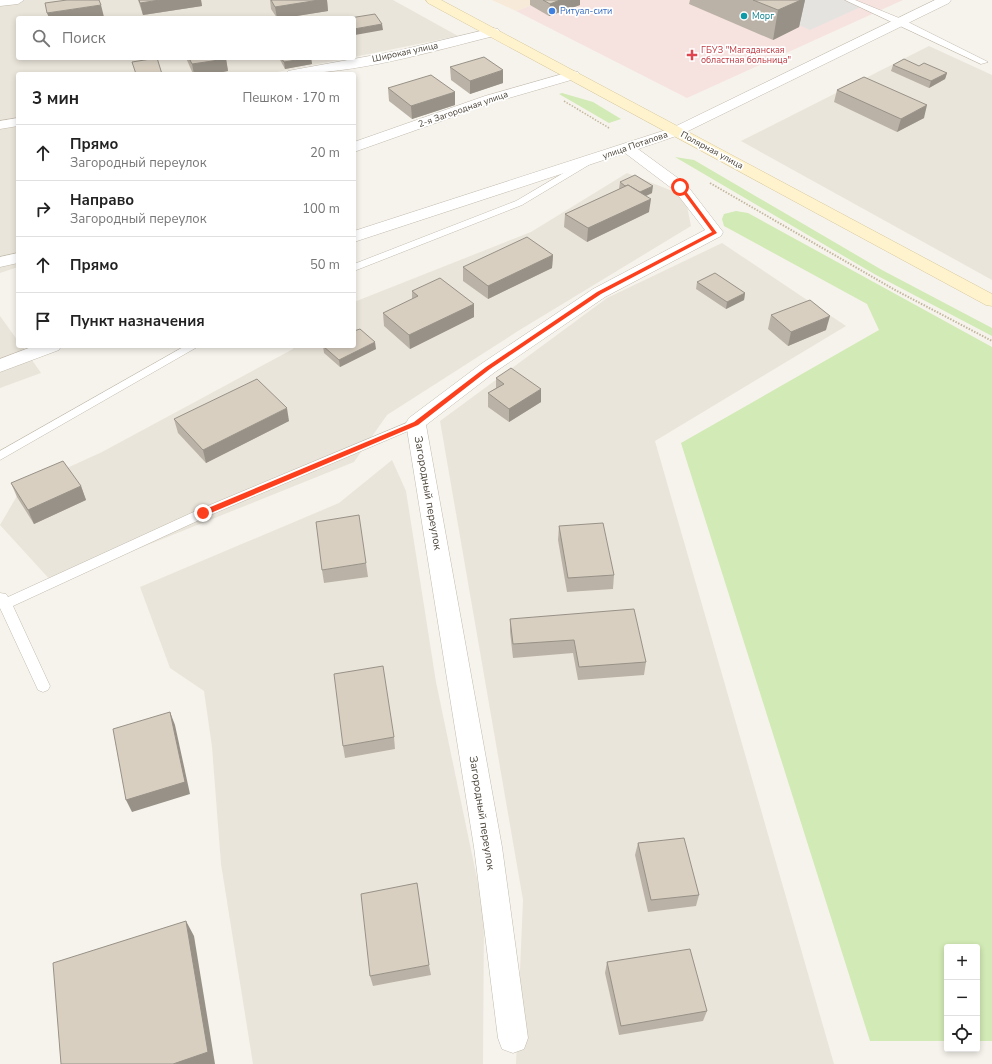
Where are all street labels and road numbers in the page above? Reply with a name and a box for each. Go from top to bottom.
street label: Широкая улица [371,39,439,65]
street label: 2-я Загородная улица [417,88,510,130]
street label: улица Потапова [601,128,669,162]
street label: Полярная улица [678,128,746,172]
street label: Загородный переулок [411,435,445,551]
street label: Загородный переулок [466,755,498,871]

